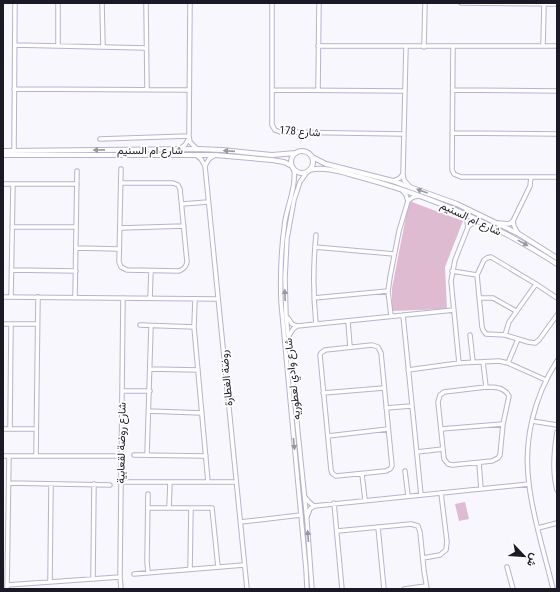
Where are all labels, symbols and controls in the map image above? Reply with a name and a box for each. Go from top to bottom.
street label: شارع 178 [279,124,321,140]
street label: شارع ام السنيم [117,144,183,158]
one-way arrow [92,147,105,153]
one-way arrow [223,147,235,154]
one-way arrow [415,187,427,193]
street label: شارع ام السنيم [438,199,504,239]
one-way arrow [517,240,529,247]
one-way arrow [282,288,288,301]
street label: شارع وادي لعطوريه [282,337,306,421]
street label: روضة الغطارة [218,349,235,407]
street label: شارع روضة لقعابية [114,402,130,484]
one-way arrow [290,438,297,450]
one-way arrow [305,530,311,542]
north arrow [504,536,544,576]
text: ش [524,551,541,569]

